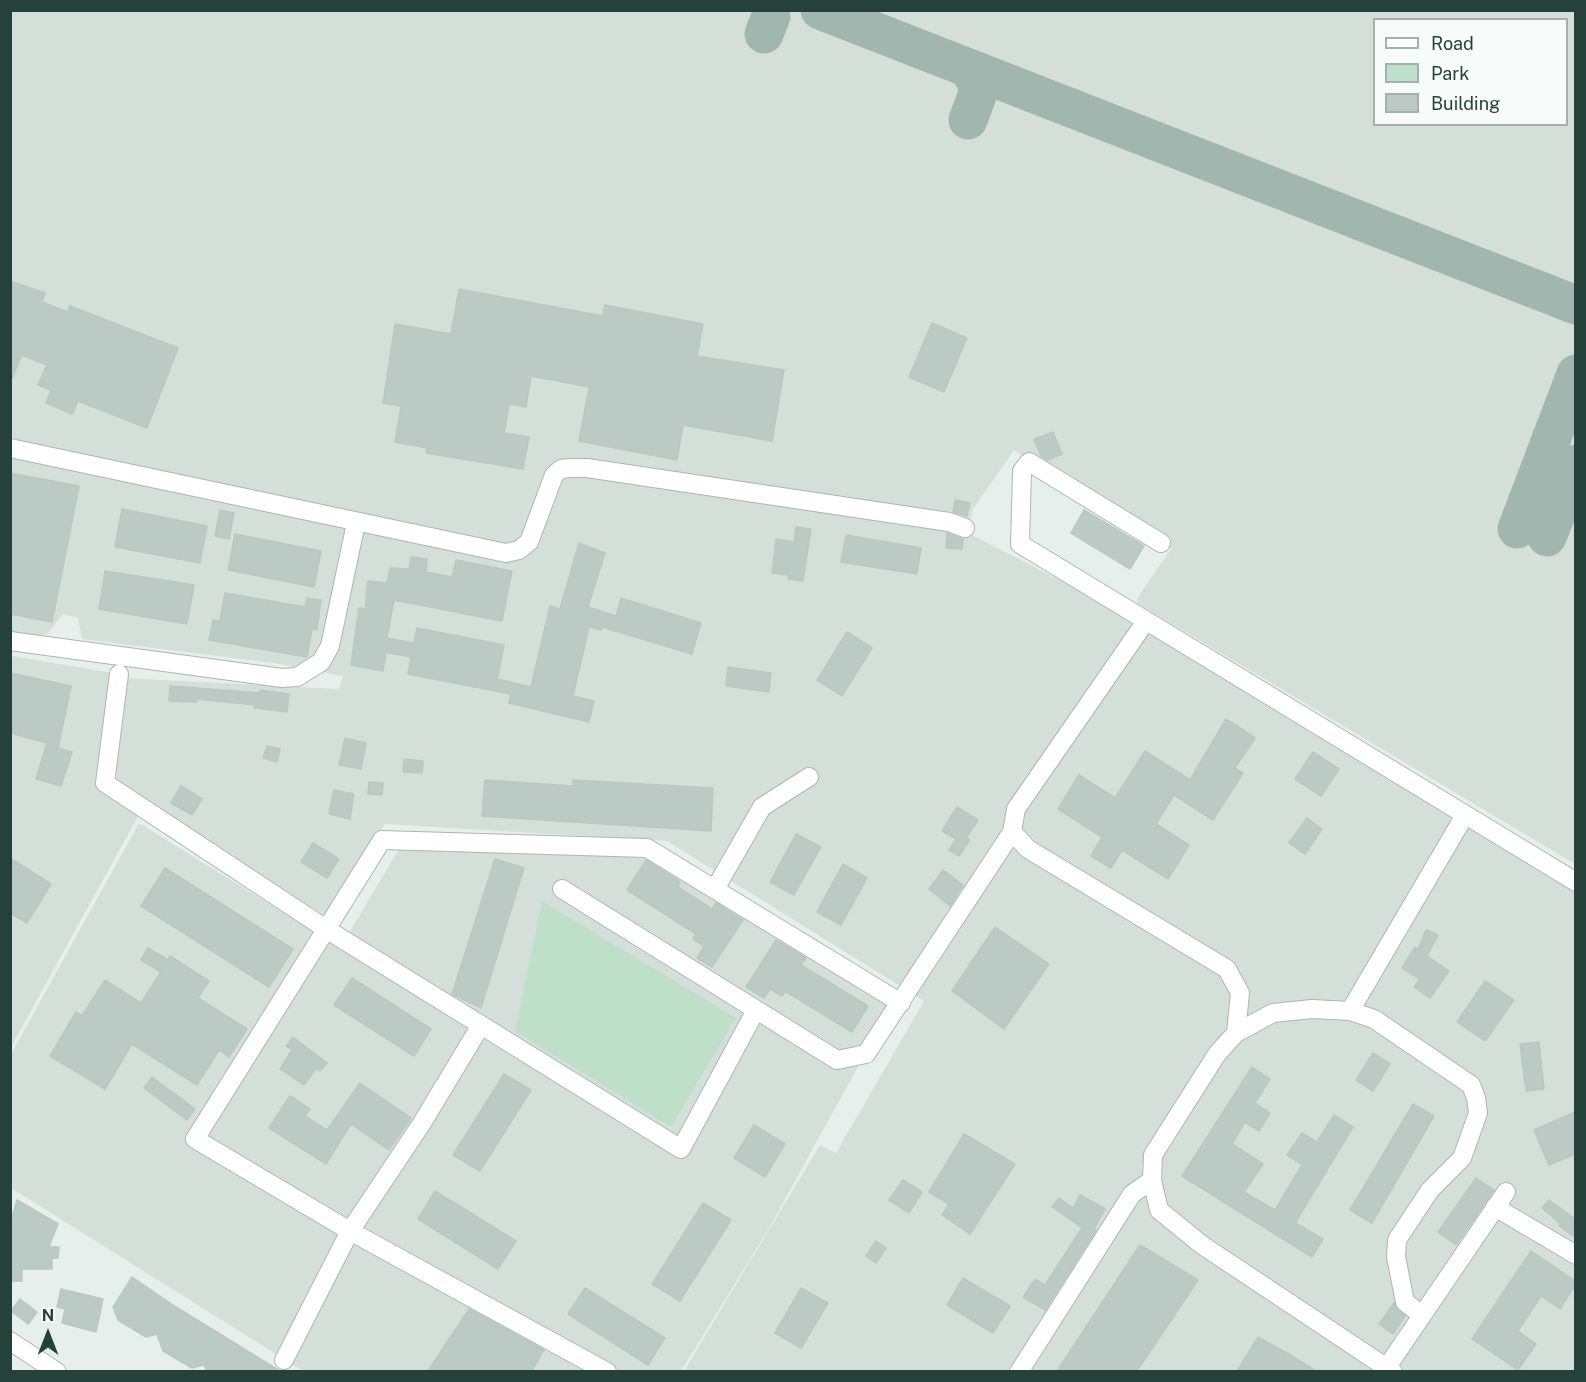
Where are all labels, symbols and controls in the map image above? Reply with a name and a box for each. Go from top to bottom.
legend [1373,18,1568,126]
text: Road [1431,33,1474,54]
text: Park [1431,63,1469,84]
text: Building [1431,93,1500,114]
north arrow [18,1304,78,1364]
text: N [42,1306,54,1325]

